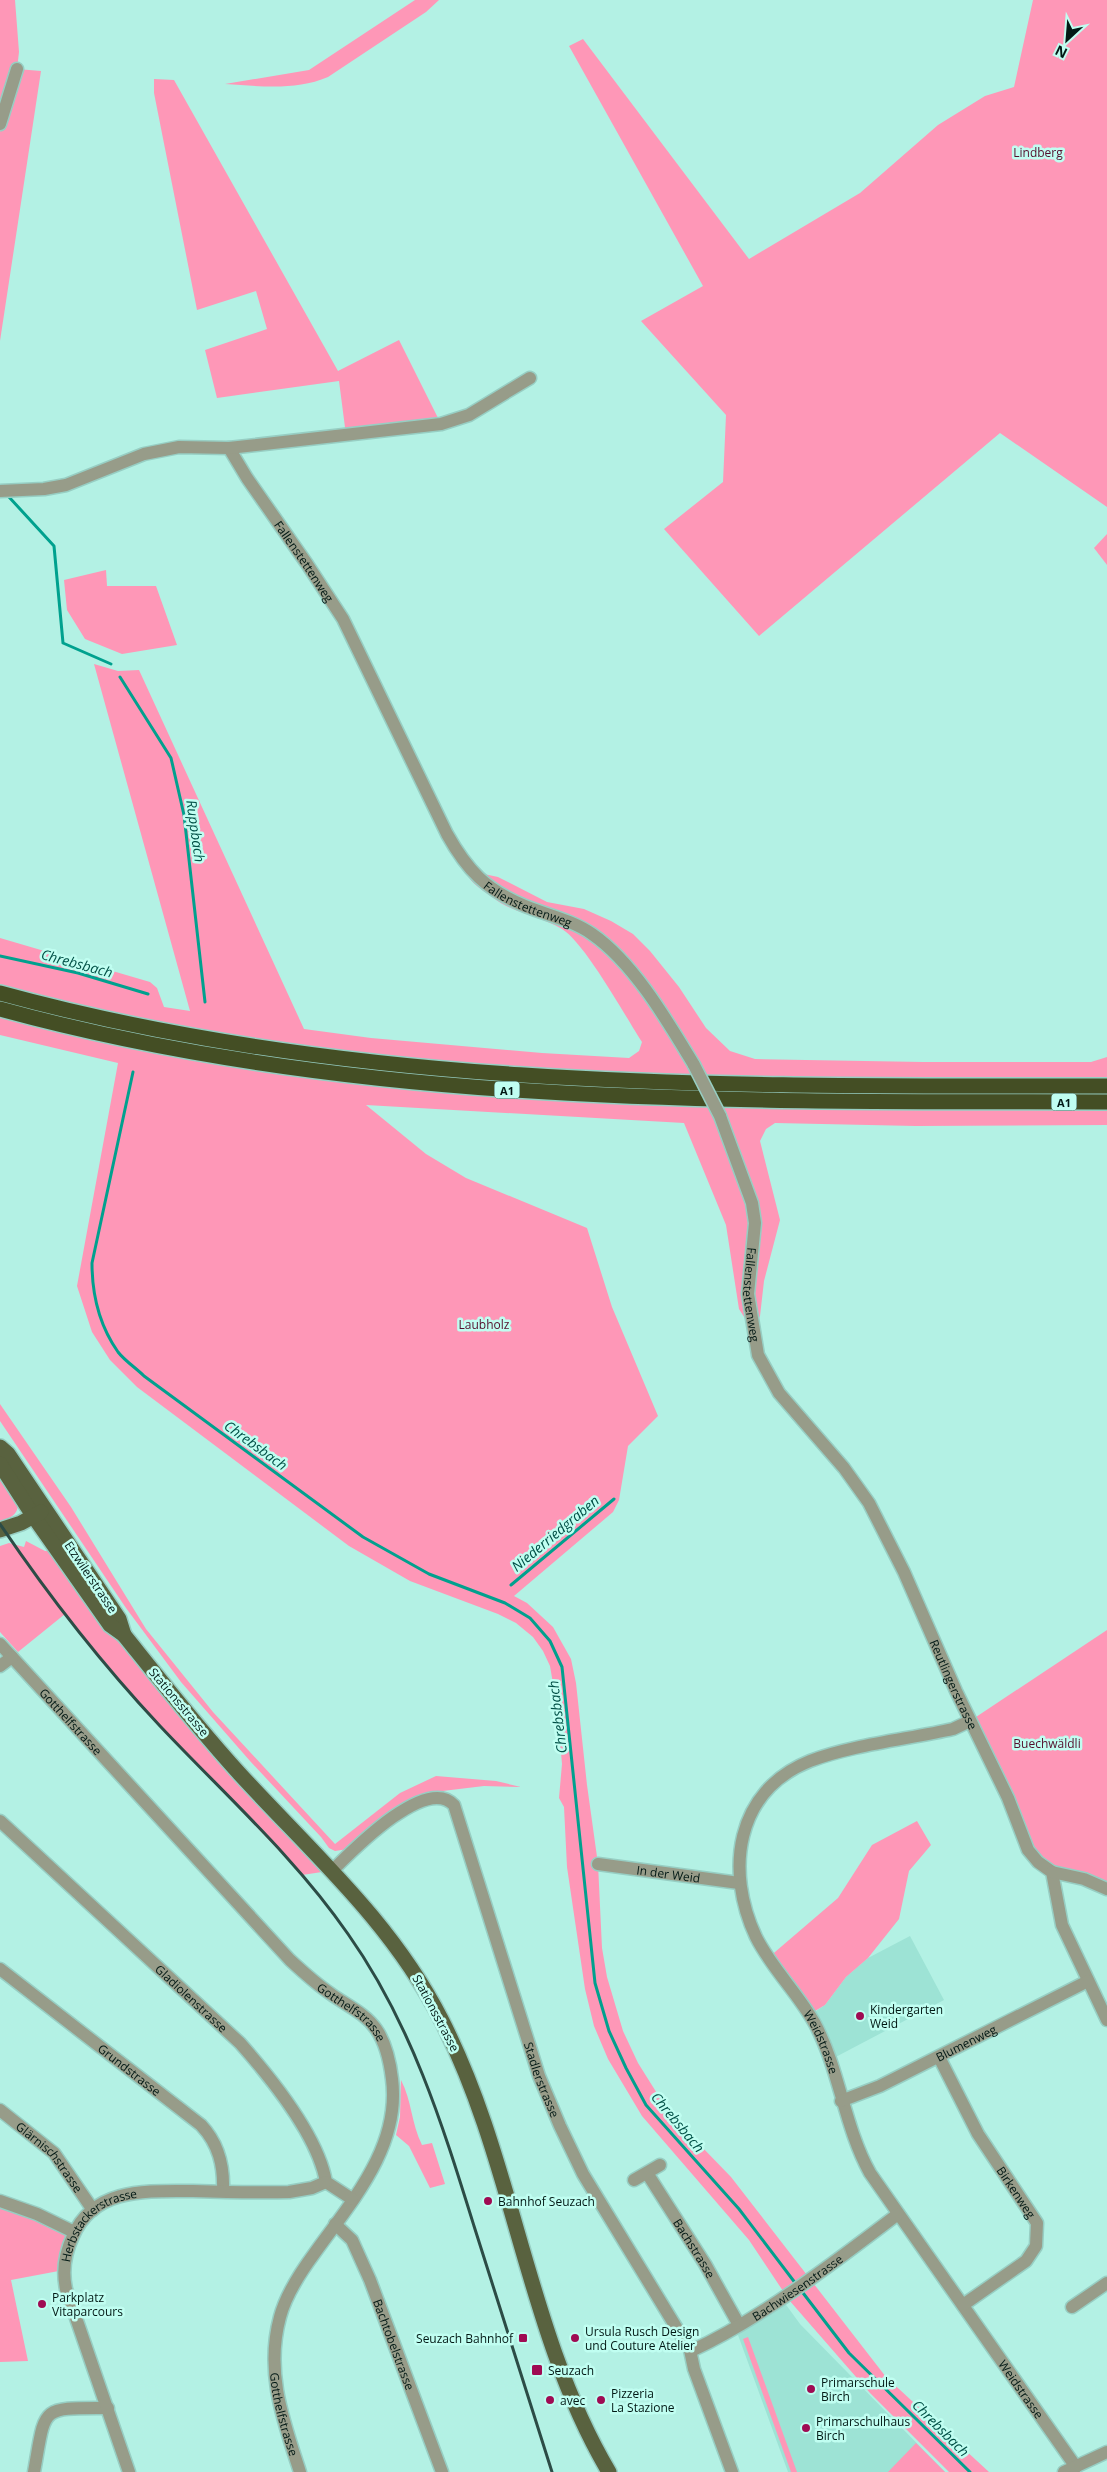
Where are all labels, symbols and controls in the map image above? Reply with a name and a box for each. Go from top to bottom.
north arrow [1042,15,1092,65]
text: N [1052,41,1070,63]
park label: Lindberg [1013,144,1063,161]
street label: Fallenstettenweg [271,517,338,606]
water label: Ruppbach [182,799,210,863]
street label: Fallenstettenweg [480,877,575,931]
water label: Chrebsbach [39,944,115,982]
road number: A1 [494,1082,520,1098]
road number: A1 [1052,1094,1076,1110]
street label: Fallenstettenweg [739,1247,764,1343]
park label: Laubholz [459,1316,510,1333]
water label: Chrebsbach [221,1416,291,1474]
water label: Niederriedgraben [507,1491,603,1575]
street label: Etzwilerstrasse [61,1538,121,1616]
street label: Reutlingerstrasse [926,1637,982,1732]
street label: Stationsstrasse [145,1664,213,1740]
water label: Chrebsbach [543,1679,571,1755]
street label: Gotthelfstrasse [36,1684,106,1759]
park label: Buechwäldli [1013,1735,1081,1752]
street label: In der Weid [635,1861,701,1886]
street label: Gladiolenstrasse [152,1960,232,2036]
street label: Stationsstrasse [409,1972,464,2055]
street label: Gotthelfstrasse [314,1978,390,2044]
place label: Kindergarten Weid [870,2001,943,2032]
street label: Weidstrasse [800,2007,843,2076]
marker: Kindergarten Weid [854,2010,866,2022]
street label: Blumenweg [933,2020,1000,2065]
street label: Grundstrasse [95,2040,165,2100]
street label: Stadlerstrasse [520,2040,564,2120]
water label: Chrebsbach [647,2088,709,2156]
street label: Glärnischstrasse [13,2118,87,2196]
street label: Birkenweg [993,2163,1040,2222]
street label: Herbstackerstrasse [57,2184,138,2263]
place label: Bahnhof Seuzach [498,2193,595,2210]
marker: Bahnhof Seuzach [482,2195,494,2207]
street label: Bachstrasse [670,2215,720,2281]
street label: Bachwiesenstrasse [749,2250,846,2324]
place label: Parkplatz Vitaparcours [52,2289,123,2320]
street label: Bachtobelstrasse [369,2297,419,2393]
marker: Parkplatz Vitaparcours [36,2298,48,2310]
place label: Ursula Rusch Design und Couture Atelier [585,2323,699,2354]
place label: Seuzach Bahnhof [416,2330,514,2347]
marker: Seuzach Bahnhof [517,2332,529,2344]
marker: Ursula Rusch Design und Couture Atelier [569,2332,581,2344]
street label: Weidstrasse [995,2356,1048,2422]
place label: Seuzach [548,2362,594,2379]
marker: Seuzach [530,2363,544,2377]
street label: Gotthelfstrasse [266,2372,303,2458]
place label: Primarschule Birch [821,2374,895,2405]
marker: Primarschule Birch [805,2383,817,2395]
place label: Pizzeria La Stazione [611,2385,675,2416]
place label: avec [560,2392,585,2409]
marker: avec [544,2394,556,2406]
marker: Pizzeria La Stazione [595,2394,607,2406]
water label: Chrebsbach [908,2395,974,2461]
place label: Primarschulhaus Birch [816,2413,910,2444]
marker: Primarschulhaus Birch [800,2422,812,2434]

